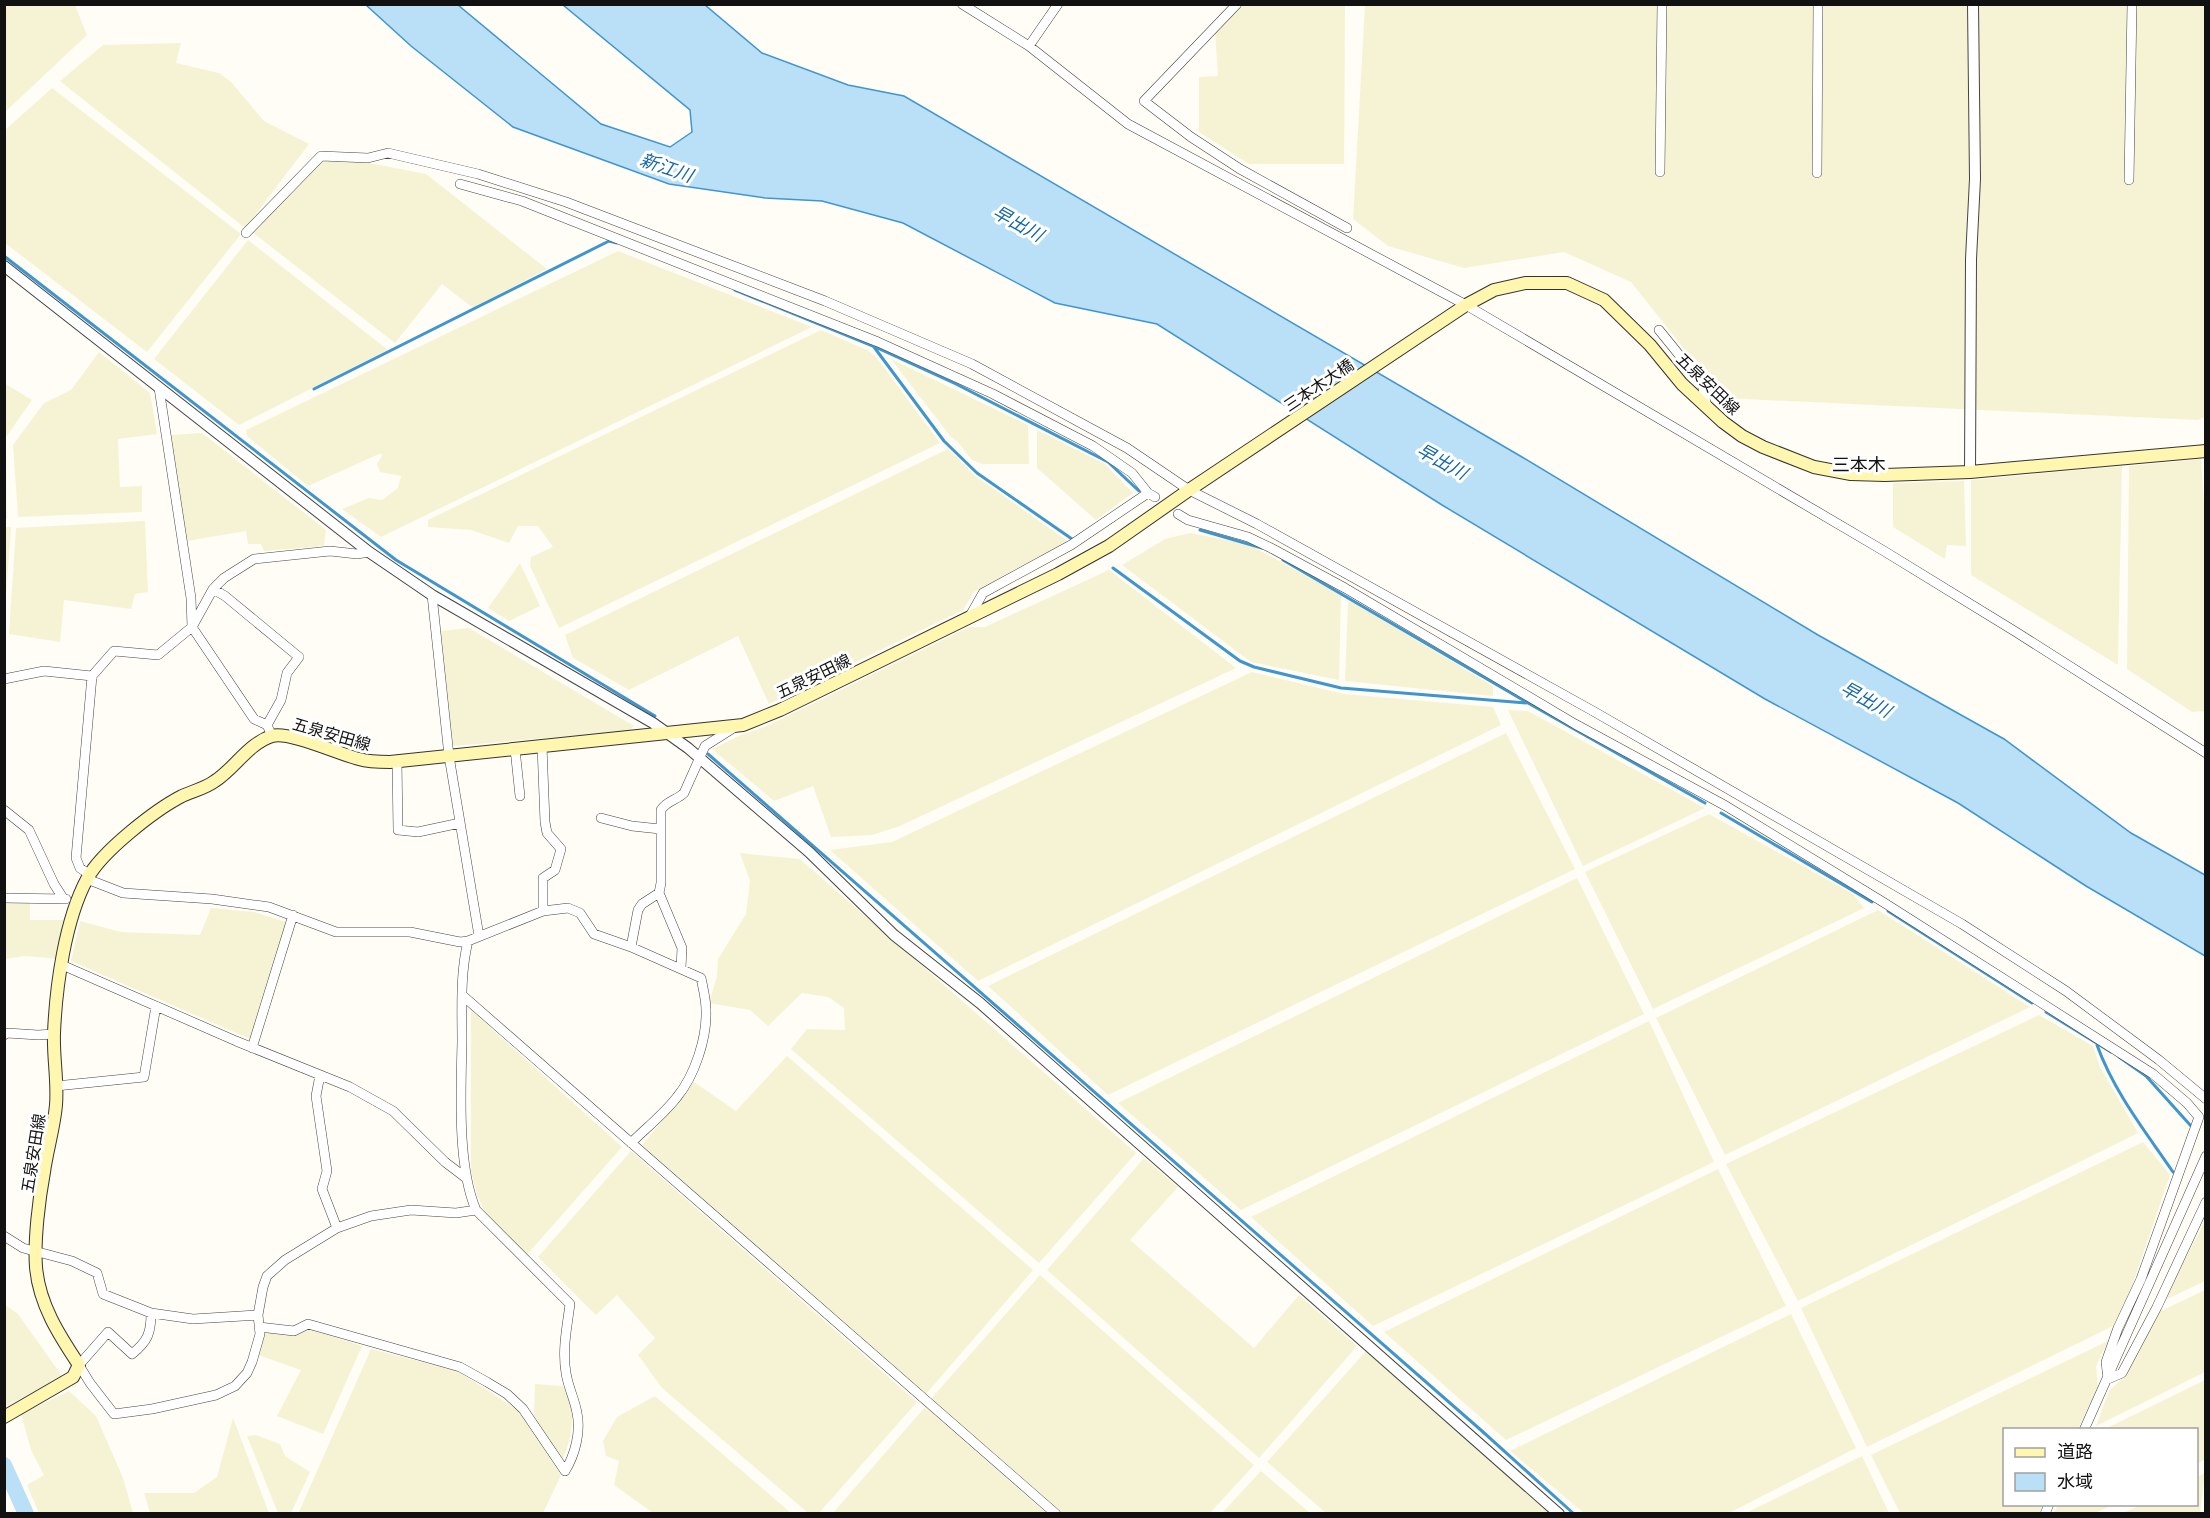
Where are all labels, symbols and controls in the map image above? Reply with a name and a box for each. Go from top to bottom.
water label: 新江川 [637,145,699,188]
water label: 早出川 [989,198,1051,247]
street label: 五泉安田線 [1672,347,1746,419]
street label: 三本木大橋 [1278,352,1358,416]
water label: 早出川 [1413,436,1475,485]
district label: 三本木 [1832,450,1886,476]
street label: 五泉安田線 [772,647,854,703]
water label: 早出川 [1837,674,1899,723]
street label: 五泉安田線 [290,710,374,756]
street label: 五泉安田線 [14,1112,50,1194]
legend [2003,1428,2198,1506]
text: 道路 [2057,1437,2093,1463]
text: 水域 [2057,1467,2093,1493]

